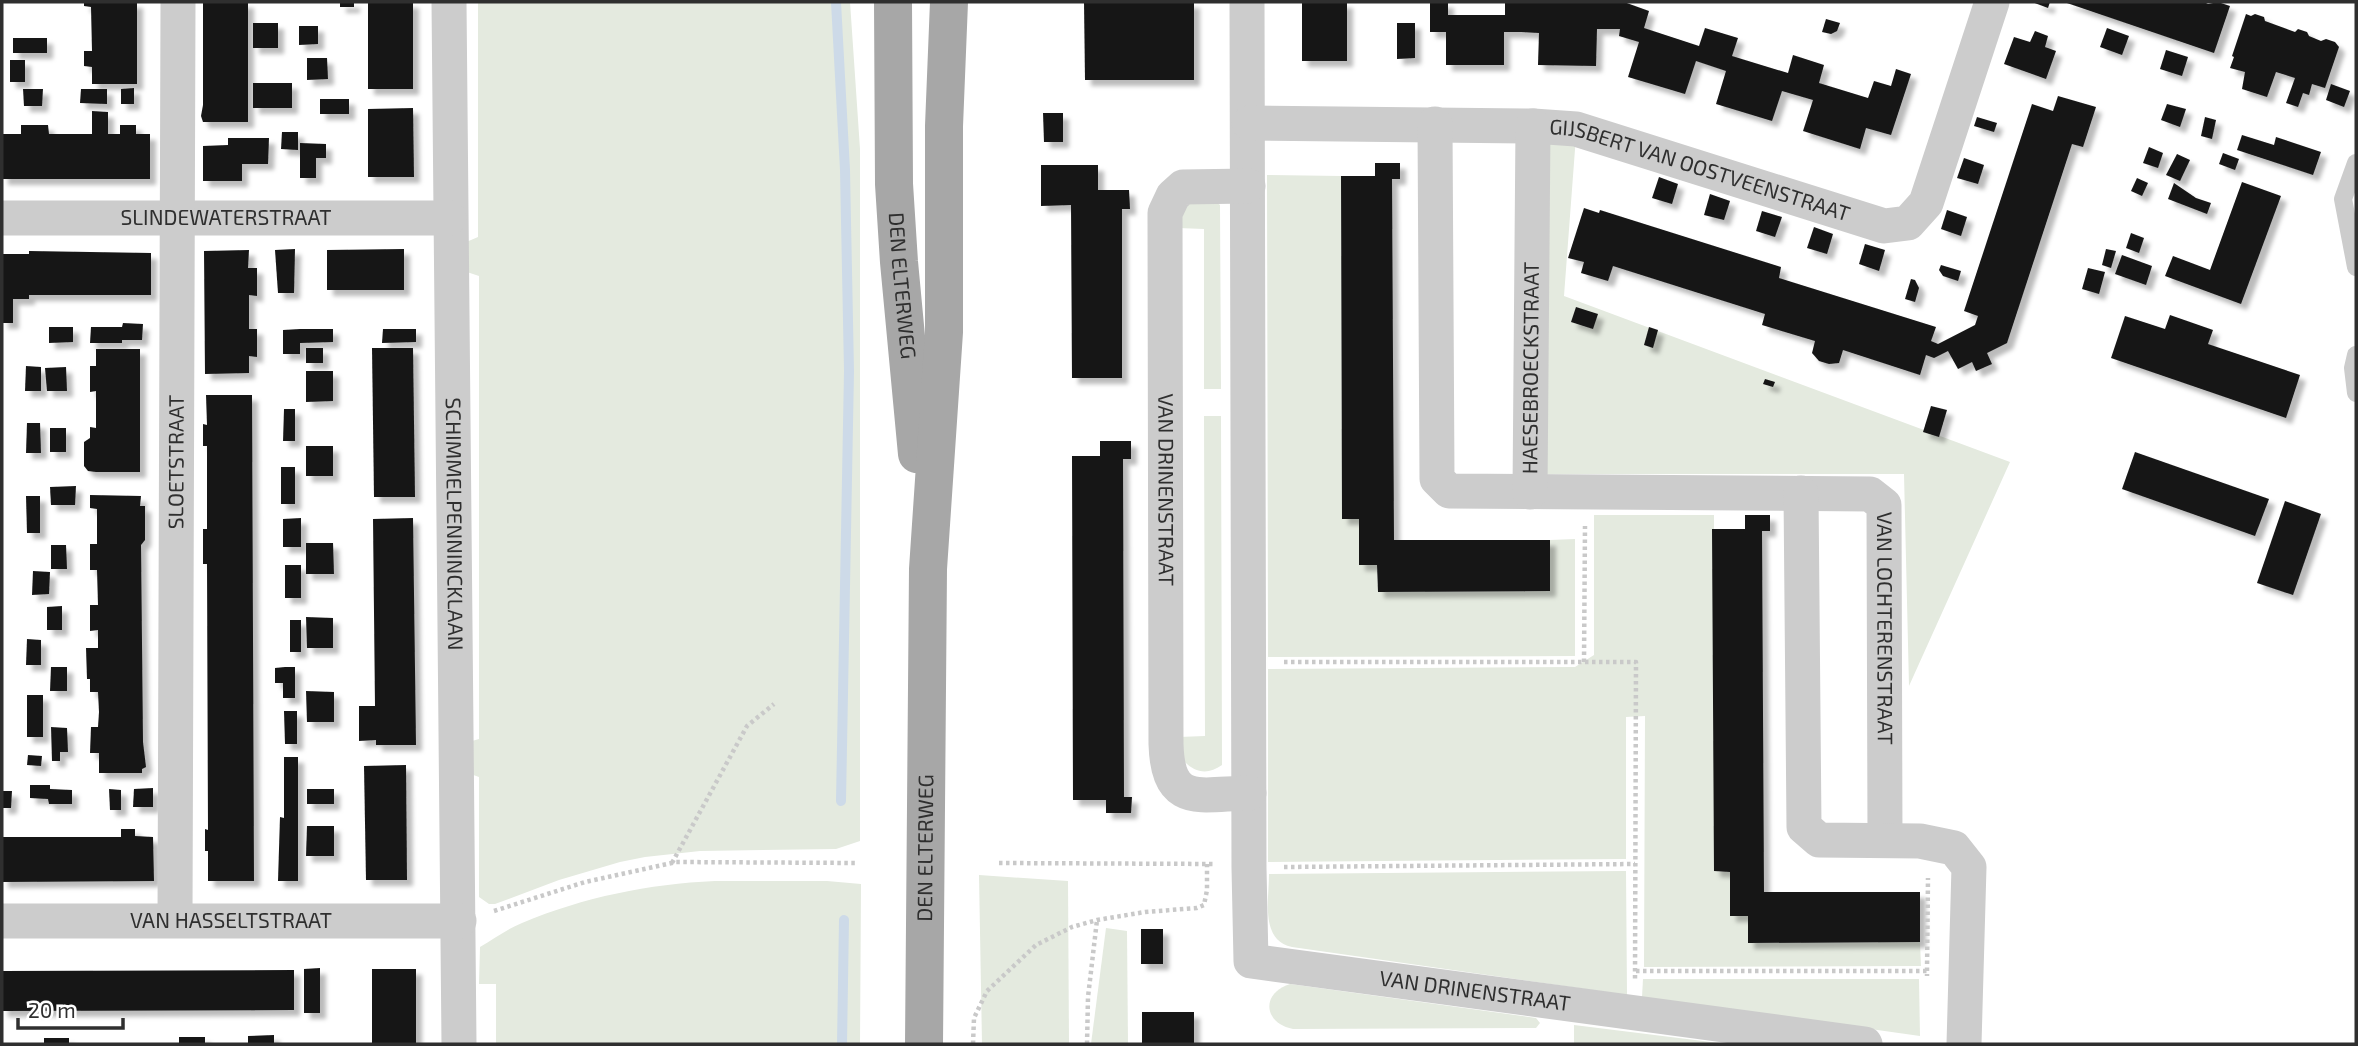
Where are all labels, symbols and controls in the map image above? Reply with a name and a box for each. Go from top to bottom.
street label: GIJSBERT VAN OOSTVEENSTRAAT [1549,113,1853,226]
street label: SLINDEWATERSTRAAT [121,204,331,229]
street label: DEN ELTERWEG [885,211,922,360]
street label: HAESEBROECKSTRAAT [1516,262,1543,474]
street label: VAN DRINENSTRAAT [1154,393,1180,586]
street label: SLOETSTRAAT [162,395,188,529]
street label: SCHIMMELPENNINCKLAAN [442,397,469,651]
street label: VAN LOCHTERENSTRAAT [1873,512,1899,745]
street label: DEN ELTERWEG [911,774,937,922]
street label: VAN HASSELTSTRAAT [130,907,332,932]
street label: VAN DRINENSTRAAT [1378,965,1572,1015]
scale bar [18,986,122,1030]
text: 20 m [28,997,76,1022]

